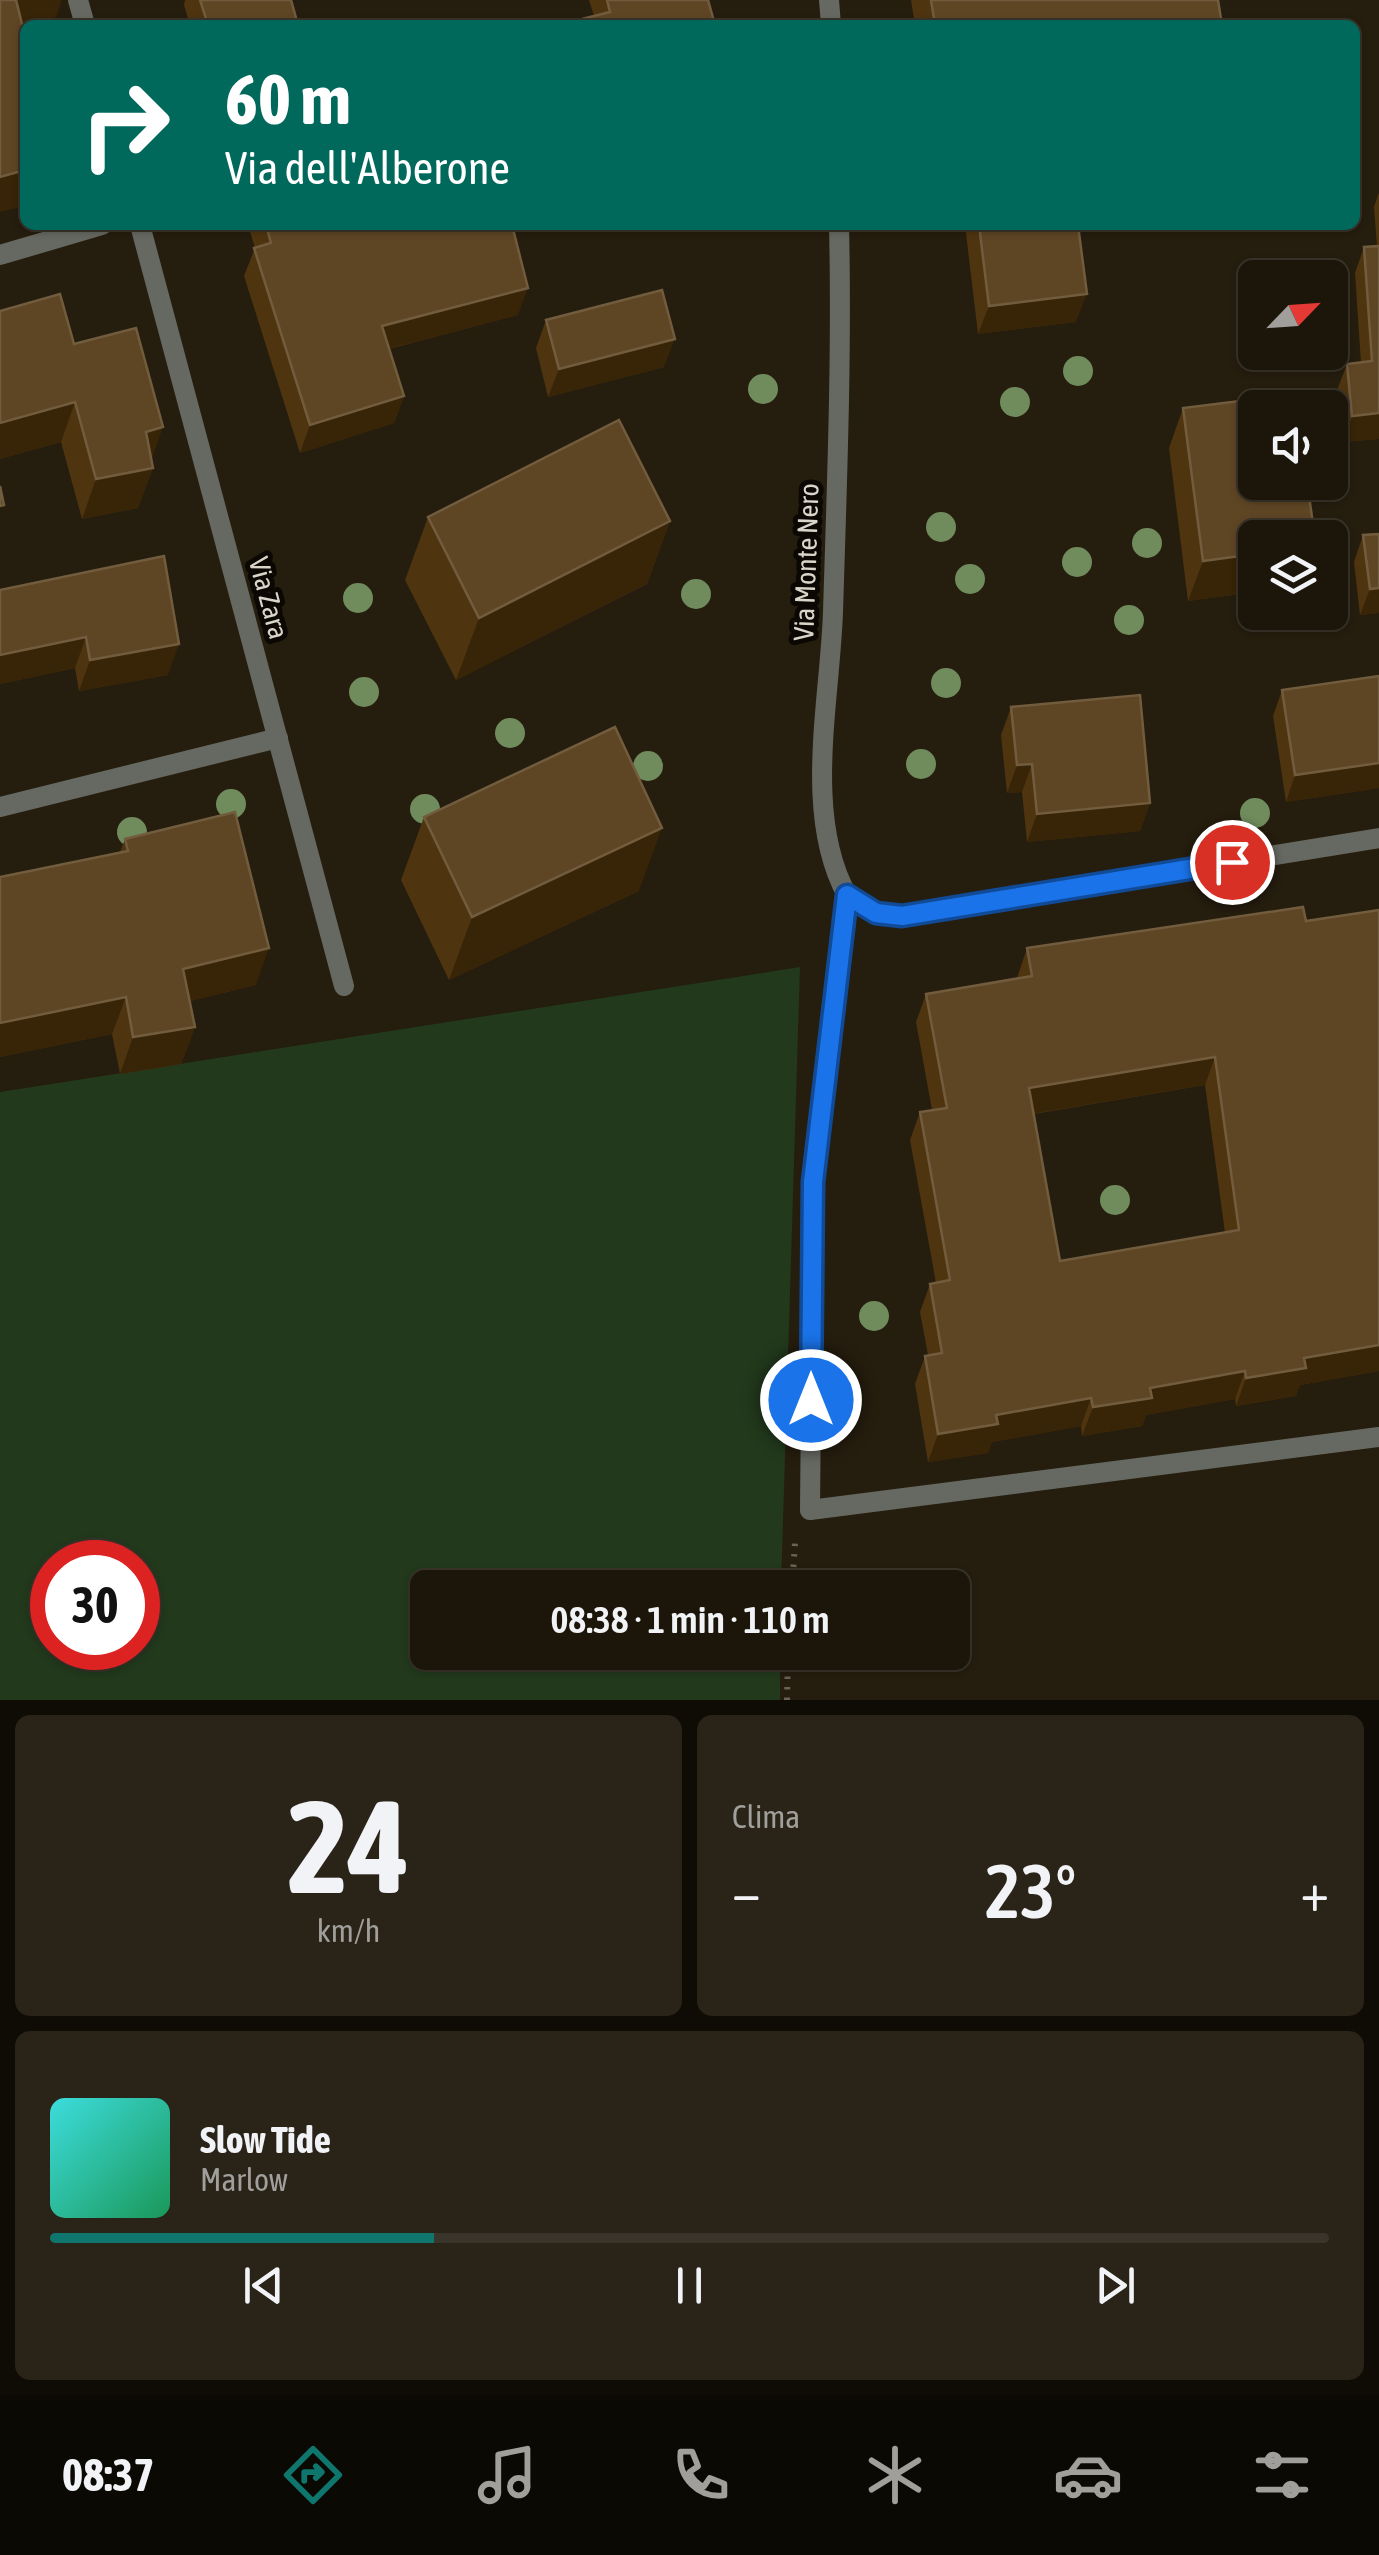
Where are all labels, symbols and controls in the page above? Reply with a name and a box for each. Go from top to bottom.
text: 60 m [225,59,351,139]
icon: right [60,60,190,190]
text: Via dell'Alberone [225,142,510,194]
north arrow [1238,260,1348,370]
map controls [1238,260,1348,630]
button: sound [1238,390,1348,500]
street label: Via Monte Nero [787,483,825,641]
button: layers [1238,520,1348,630]
street label: Via Zara [243,554,295,642]
pin [1190,820,1275,905]
icon: arrive [1205,835,1260,890]
position arrow [759,1348,863,1452]
speed limit sign: 30 [30,1540,160,1670]
text: 08:38 · 1 min · 110 m [550,1598,830,1641]
text: 24 [287,1772,410,1921]
text: Clima [732,1798,800,1835]
text: 23° [985,1848,1076,1934]
text: − [732,1860,761,1923]
text: + [1300,1860,1329,1923]
text: km/h [317,1912,380,1949]
text: Slow Tide [200,2118,331,2161]
text: Marlow [200,2161,288,2198]
icon: previous [236,2258,291,2313]
icon: pause [662,2258,717,2313]
icon: next [1088,2258,1143,2313]
icon: directions [278,2440,348,2510]
icon: music [472,2440,542,2510]
icon: phone [666,2440,736,2510]
icon: climate [860,2440,930,2510]
icon: car [1053,2440,1123,2510]
icon: filters [1247,2440,1317,2510]
text: 08:37 [62,2449,155,2501]

